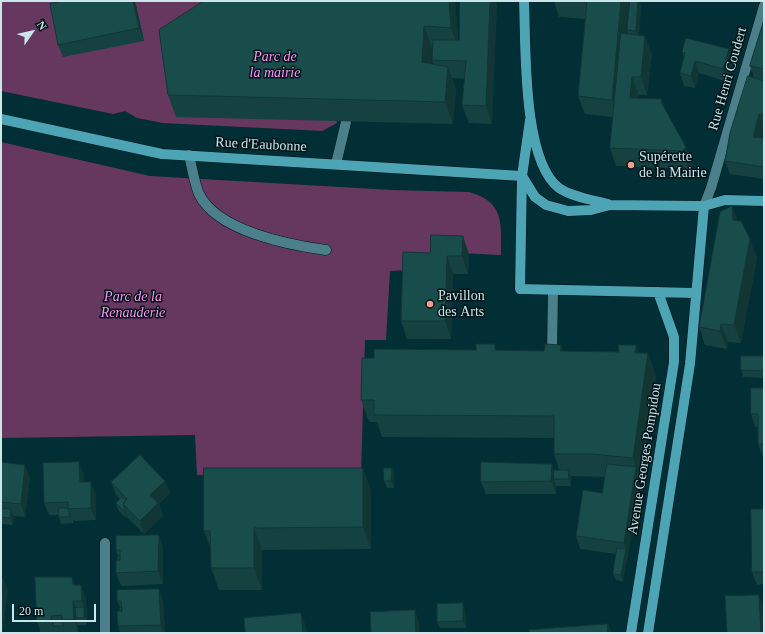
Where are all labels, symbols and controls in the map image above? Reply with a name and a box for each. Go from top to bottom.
north arrow [12,12,52,52]
text: N [35,19,49,32]
street label: Rue Henri Coudert [705,25,751,133]
park label: Parc de la mairie [250,49,300,82]
street label: Rue d'Eaubonne [215,134,307,156]
place label: Supérette de la Mairie [639,149,707,182]
marker: Supérette de la Mairie [626,160,636,170]
place label: Pavillon des Arts [438,288,485,320]
park label: Parc de la Renauderie [101,289,165,322]
marker: Pavillon des Arts [425,299,435,309]
street label: Avenue Georges Pompidou [625,382,665,536]
scale bar [14,596,98,622]
text: 20 m [19,604,43,618]

